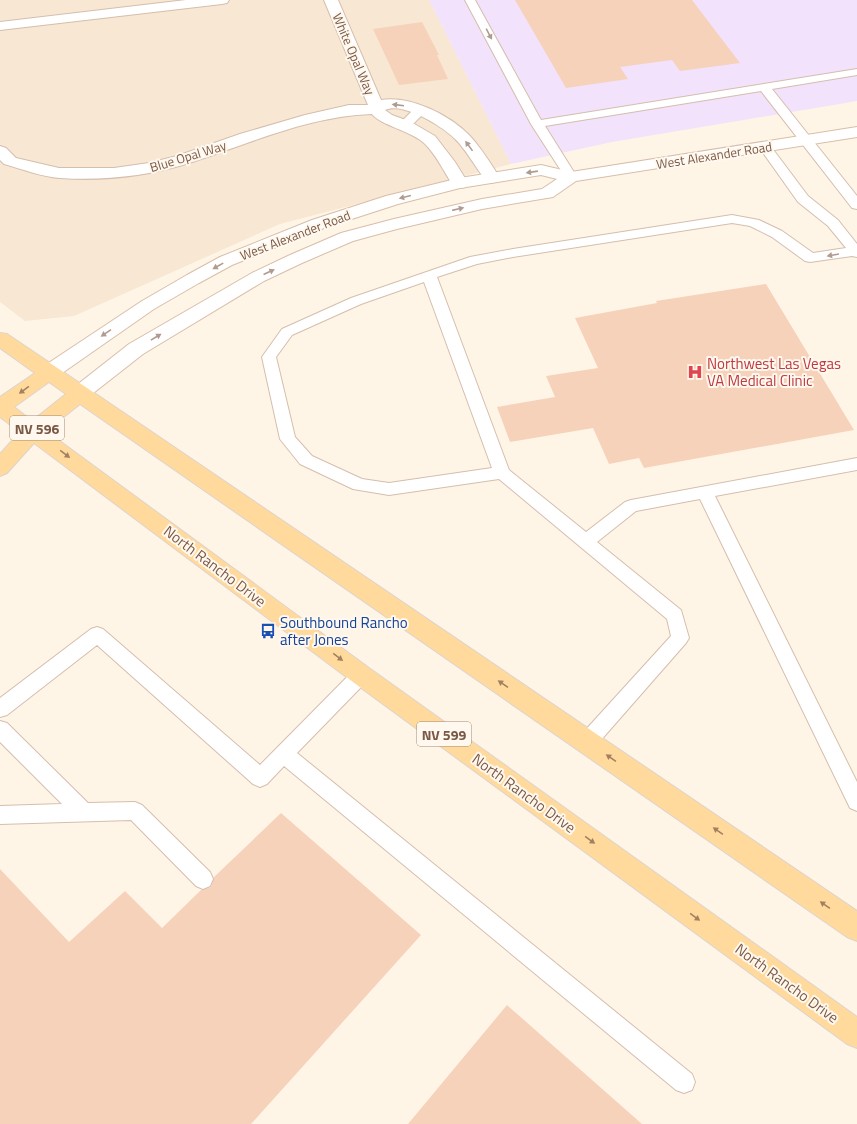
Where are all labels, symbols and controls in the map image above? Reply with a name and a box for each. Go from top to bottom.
street label: White Opal Way [328,10,380,98]
one-way arrow [485,29,492,40]
one-way arrow [392,102,404,108]
street label: Blue Opal Way [147,135,229,177]
street label: West Alexander Road [655,136,773,174]
one-way arrow [465,141,473,151]
one-way arrow [526,169,538,175]
one-way arrow [399,194,411,200]
street label: West Alexander Road [237,205,353,265]
one-way arrow [452,206,464,212]
one-way arrow [827,252,839,258]
one-way arrow [212,263,223,269]
one-way arrow [263,269,274,275]
one-way arrow [101,329,112,337]
one-way arrow [150,333,162,340]
place label: Northwest Las Vegas VA Medical Clinic [707,352,841,392]
hospital icon: Northwest Las Vegas VA Medical Clinic [686,363,704,381]
one-way arrow [19,386,29,394]
road number: NV 596 [10,416,64,440]
one-way arrow [59,450,70,459]
street label: North Rancho Drive [159,520,271,612]
place label: Southbound Rancho after Jones [280,611,408,651]
bus stop icon: Southbound Rancho after Jones [259,622,277,640]
one-way arrow [332,653,343,661]
one-way arrow [498,680,509,688]
road number: NV 599 [417,722,471,746]
street label: North Rancho Drive [467,747,581,839]
one-way arrow [605,754,616,762]
one-way arrow [713,827,723,835]
one-way arrow [585,836,596,844]
one-way arrow [820,901,830,909]
one-way arrow [690,913,701,921]
street label: North Rancho Drive [730,937,844,1029]

